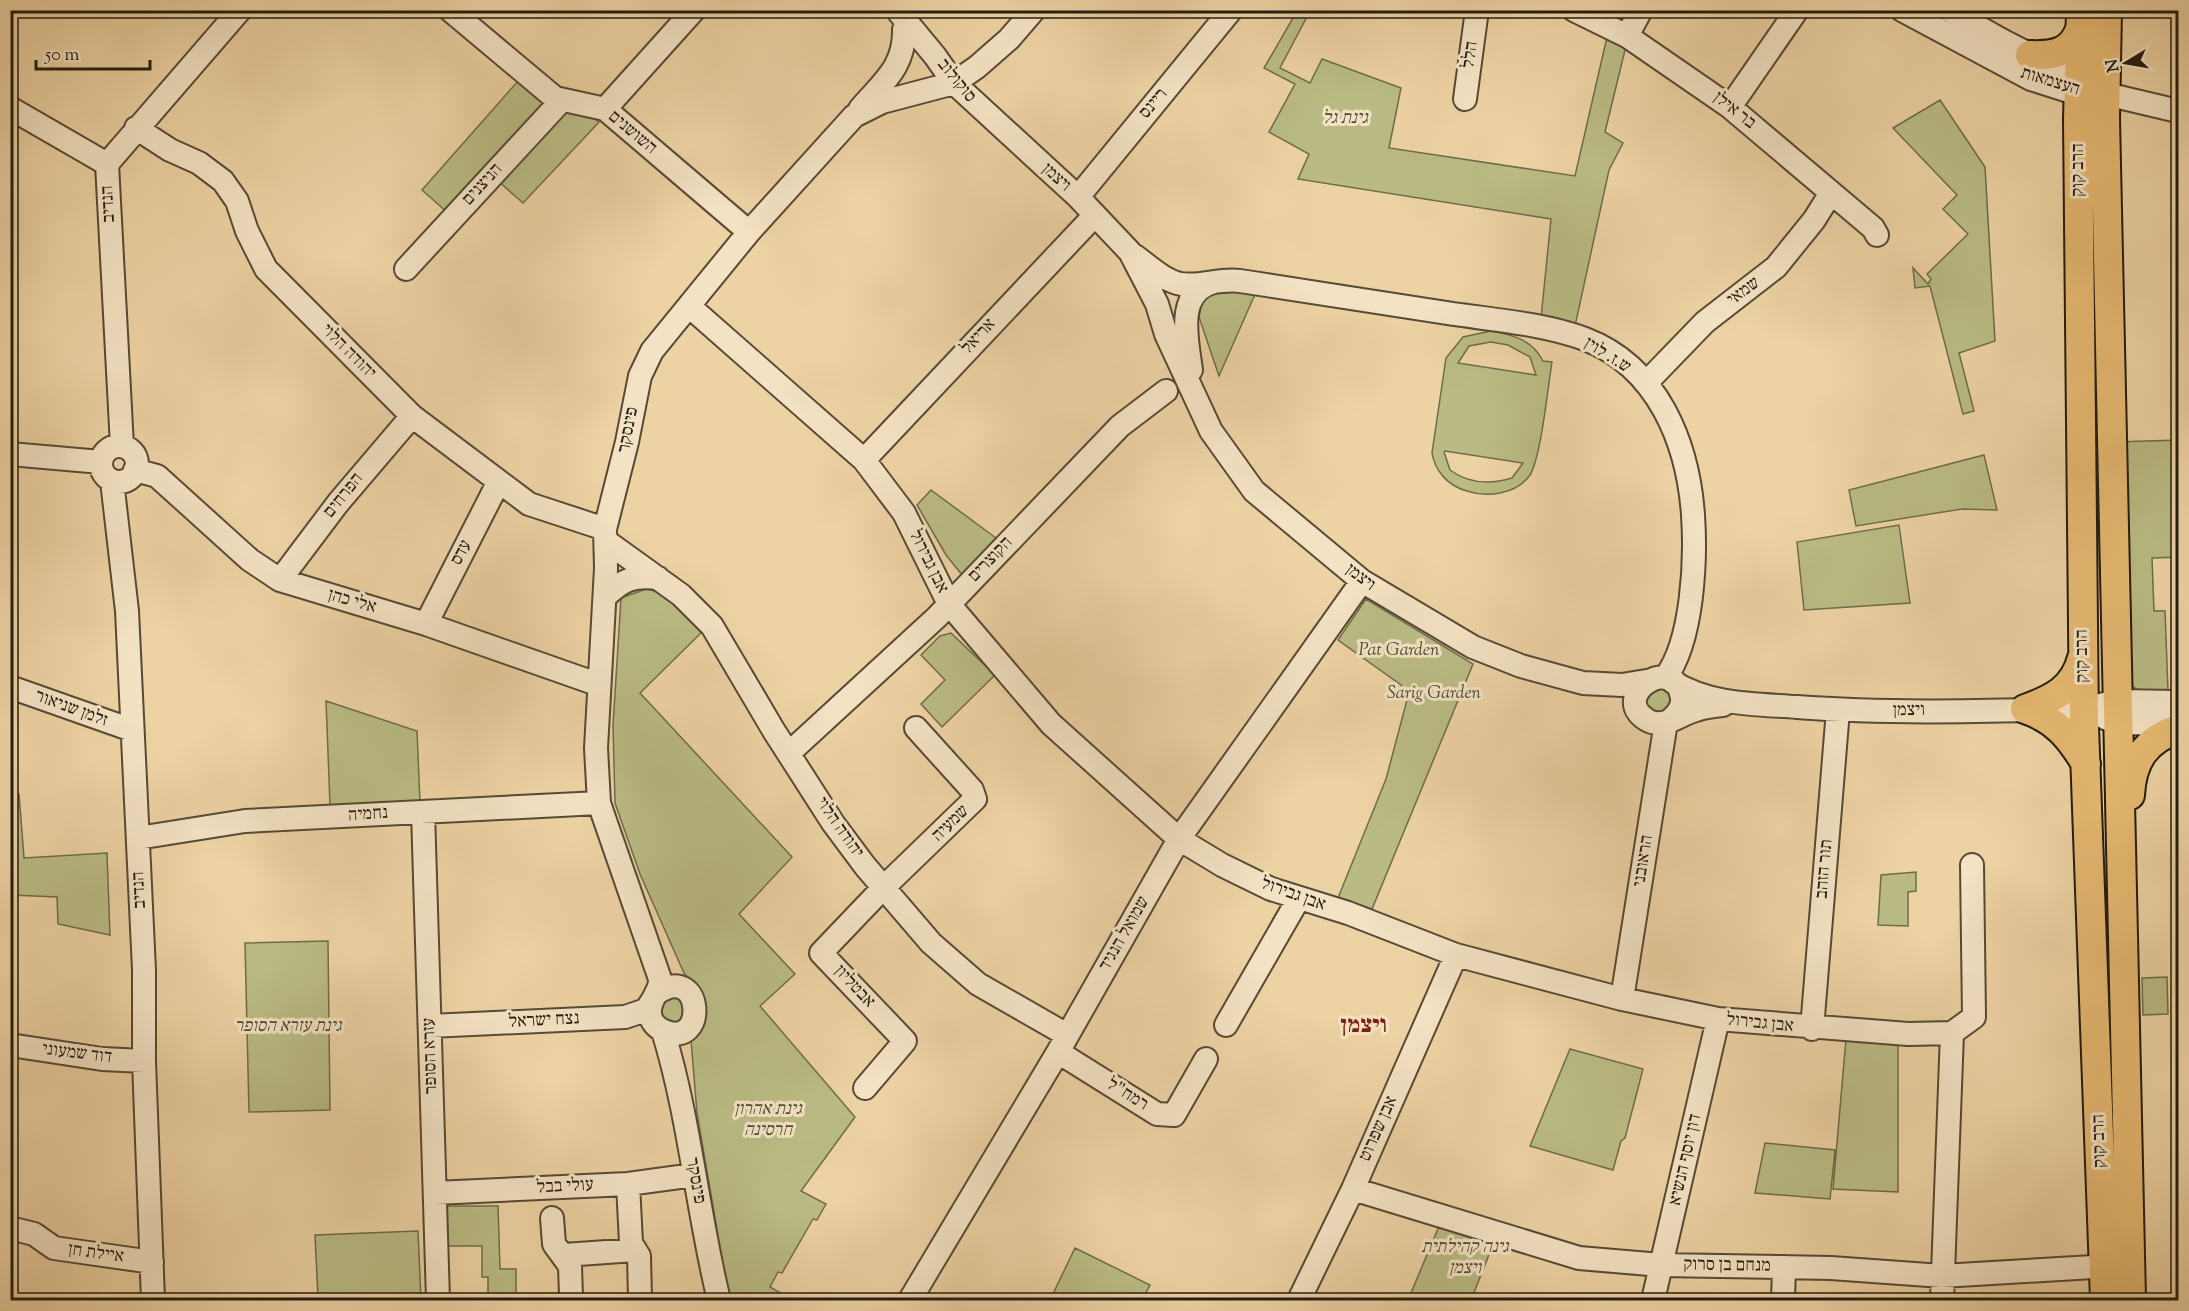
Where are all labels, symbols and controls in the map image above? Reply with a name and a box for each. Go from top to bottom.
scale bar [36,33,150,71]
north arrow [2096,33,2156,93]
street label: הלל [1456,40,1486,70]
text: 50 m [44,43,80,69]
street label: סוקולוב [930,53,982,109]
text: N [2101,57,2126,74]
street label: העצמאות [2017,61,2083,103]
street label: ריינס [1133,83,1175,125]
street label: בר אילן [1707,86,1761,136]
street label: השושנים [602,105,662,161]
park label: גינת גל [1322,106,1369,132]
street label: הרב קוק [2066,143,2092,197]
street label: הניצנים [457,158,509,212]
street label: ויצמן [1035,158,1077,198]
street label: הנדיב [95,185,123,223]
street label: שמאי [1722,271,1766,313]
street label: אריאל [955,313,1003,361]
street label: יהודה הלוי [314,318,382,386]
street label: ש.ז. לוין [1578,331,1636,381]
street label: פינסקר [612,405,646,455]
street label: הפרחים [318,468,370,524]
street label: אבן גבירול [901,526,955,598]
street label: הקוצרים [963,531,1019,589]
street label: עדס [445,536,479,570]
street label: ויצמן [1339,558,1381,598]
street label: אלי כהן [325,583,379,621]
street label: הרב קוק [2070,629,2096,683]
park label: Pat Garden [1358,638,1440,664]
park label: Sarig Garden [1387,681,1482,707]
street label: זלמן שניאור [31,684,111,734]
street label: ויצמן [1893,698,1925,724]
street label: יהודה הלוי [809,792,869,864]
street label: שמעיה [926,799,976,849]
street label: נחמיה [347,801,389,829]
street label: הראובני [1627,833,1661,889]
street label: תור הזהב [1809,838,1841,900]
street label: הנדיב [126,871,154,909]
street label: אבן גבירול [1257,871,1329,919]
street label: שמואל הנגיד [1093,892,1157,976]
street label: אבטליון [827,960,881,1014]
street label: נצח ישראל [508,1006,580,1036]
street label: אבן גבירול [1725,1008,1795,1040]
district label: ויצמן [1341,1009,1387,1043]
park label: גינת עזרא הסופר [234,1014,342,1040]
street label: עזרא הסופר [417,1017,445,1095]
street label: דוד שמעוני [41,1037,113,1071]
street label: רמח"ל [1101,1072,1153,1118]
street label: אבן שפרוט [1353,1092,1405,1166]
park label: גינת אהרון חרסינה [734,1097,803,1144]
street label: דון יוסף הנשיא [1663,1112,1709,1208]
street label: הרב קוק [2086,1114,2114,1168]
street label: פינסקר [678,1156,712,1206]
street label: עולי בבל [536,1173,594,1201]
park label: גינה קהילתית ויצמן [1421,1235,1510,1282]
street label: איילת חן [66,1237,126,1271]
street label: מנחם בן סרוק [1683,1252,1771,1280]

